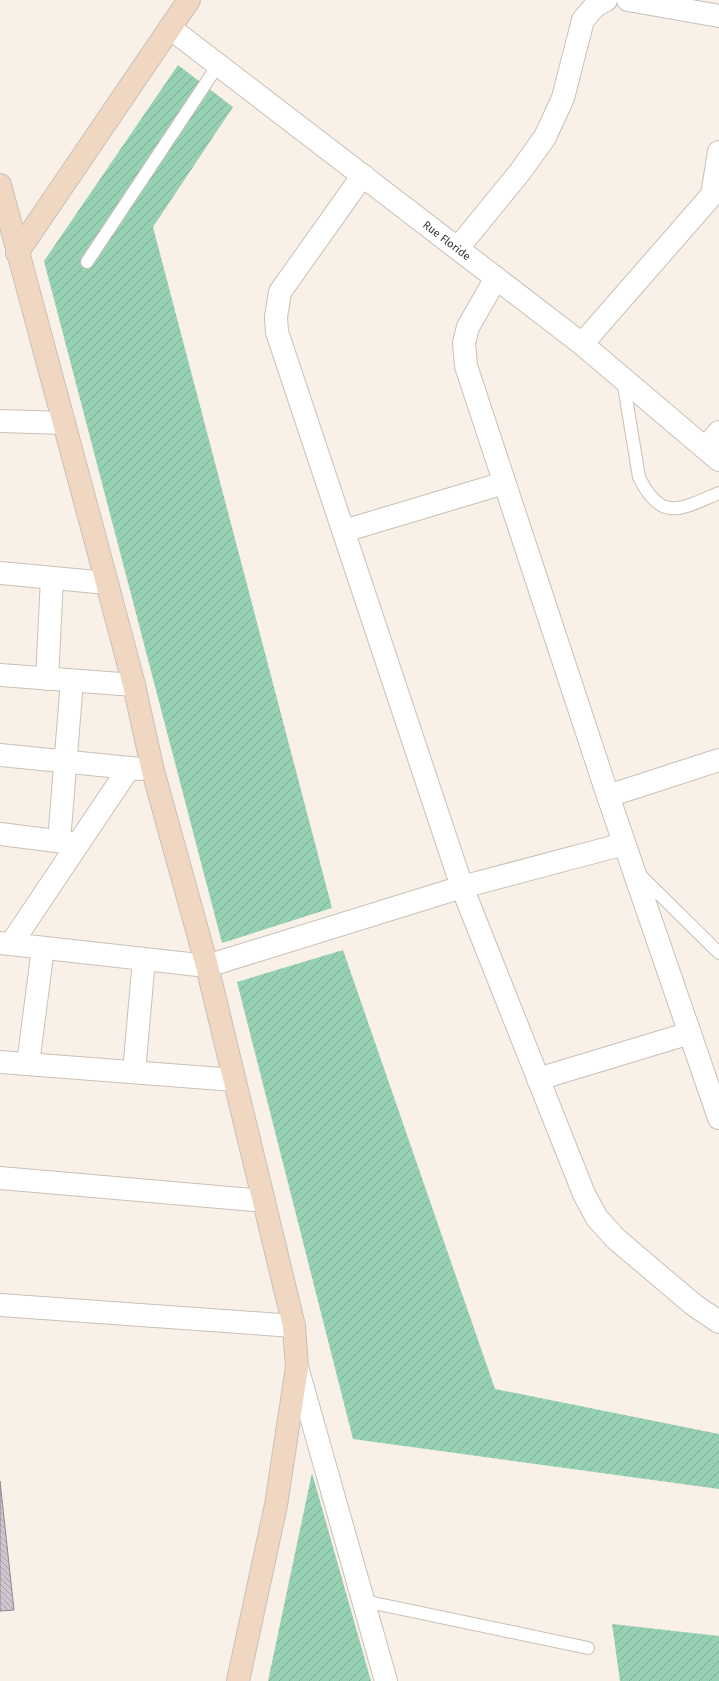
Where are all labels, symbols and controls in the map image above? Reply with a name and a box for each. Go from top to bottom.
street label: Rue Floride [420,218,473,263]

